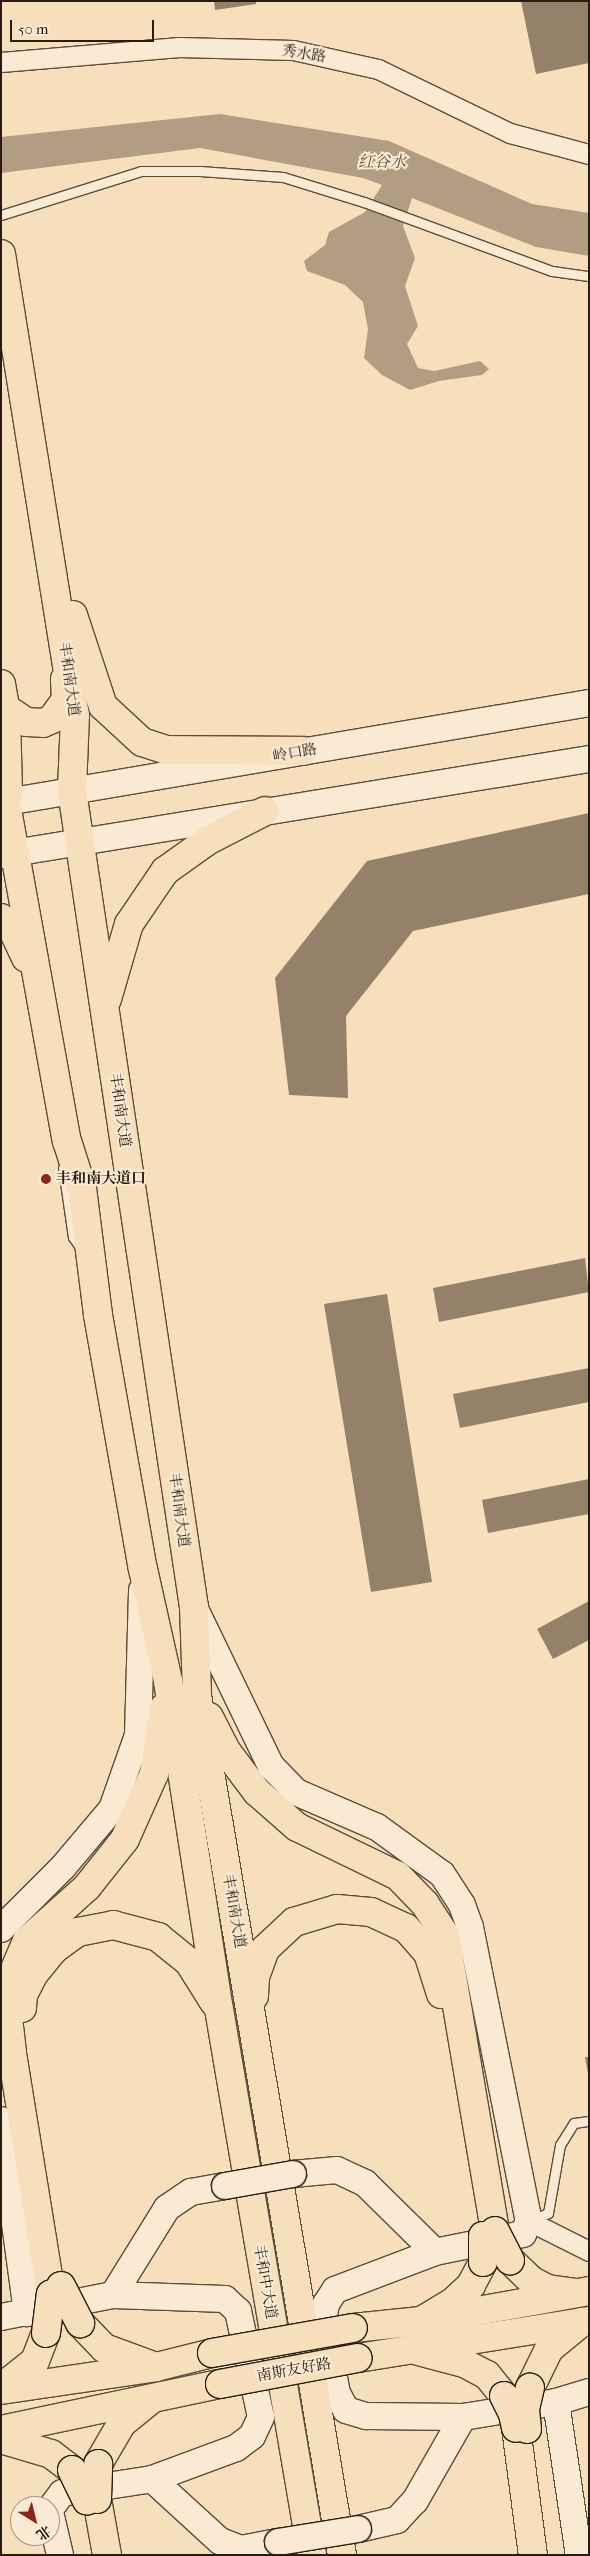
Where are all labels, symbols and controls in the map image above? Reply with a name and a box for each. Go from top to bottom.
scale bar [12,10,156,42]
text: 50 m [18,20,48,38]
street label: 秀水路 [280,42,328,66]
water label: 红谷水 [358,152,406,172]
street label: 丰和南大道 [55,641,83,717]
street label: 岭口路 [271,740,319,766]
street label: 丰和南大道 [106,1072,134,1148]
place label: 丰和南大道口 [56,1170,146,1188]
marker: 丰和南大道口 [40,1173,52,1185]
street label: 丰和南大道 [165,1472,193,1548]
street label: 丰和南大道 [219,1873,249,1949]
street label: 丰和中大道 [250,2244,280,2320]
street label: 南斯友好路 [256,2355,332,2385]
north arrow [10,2496,60,2546]
text: 北 [33,2522,54,2544]

